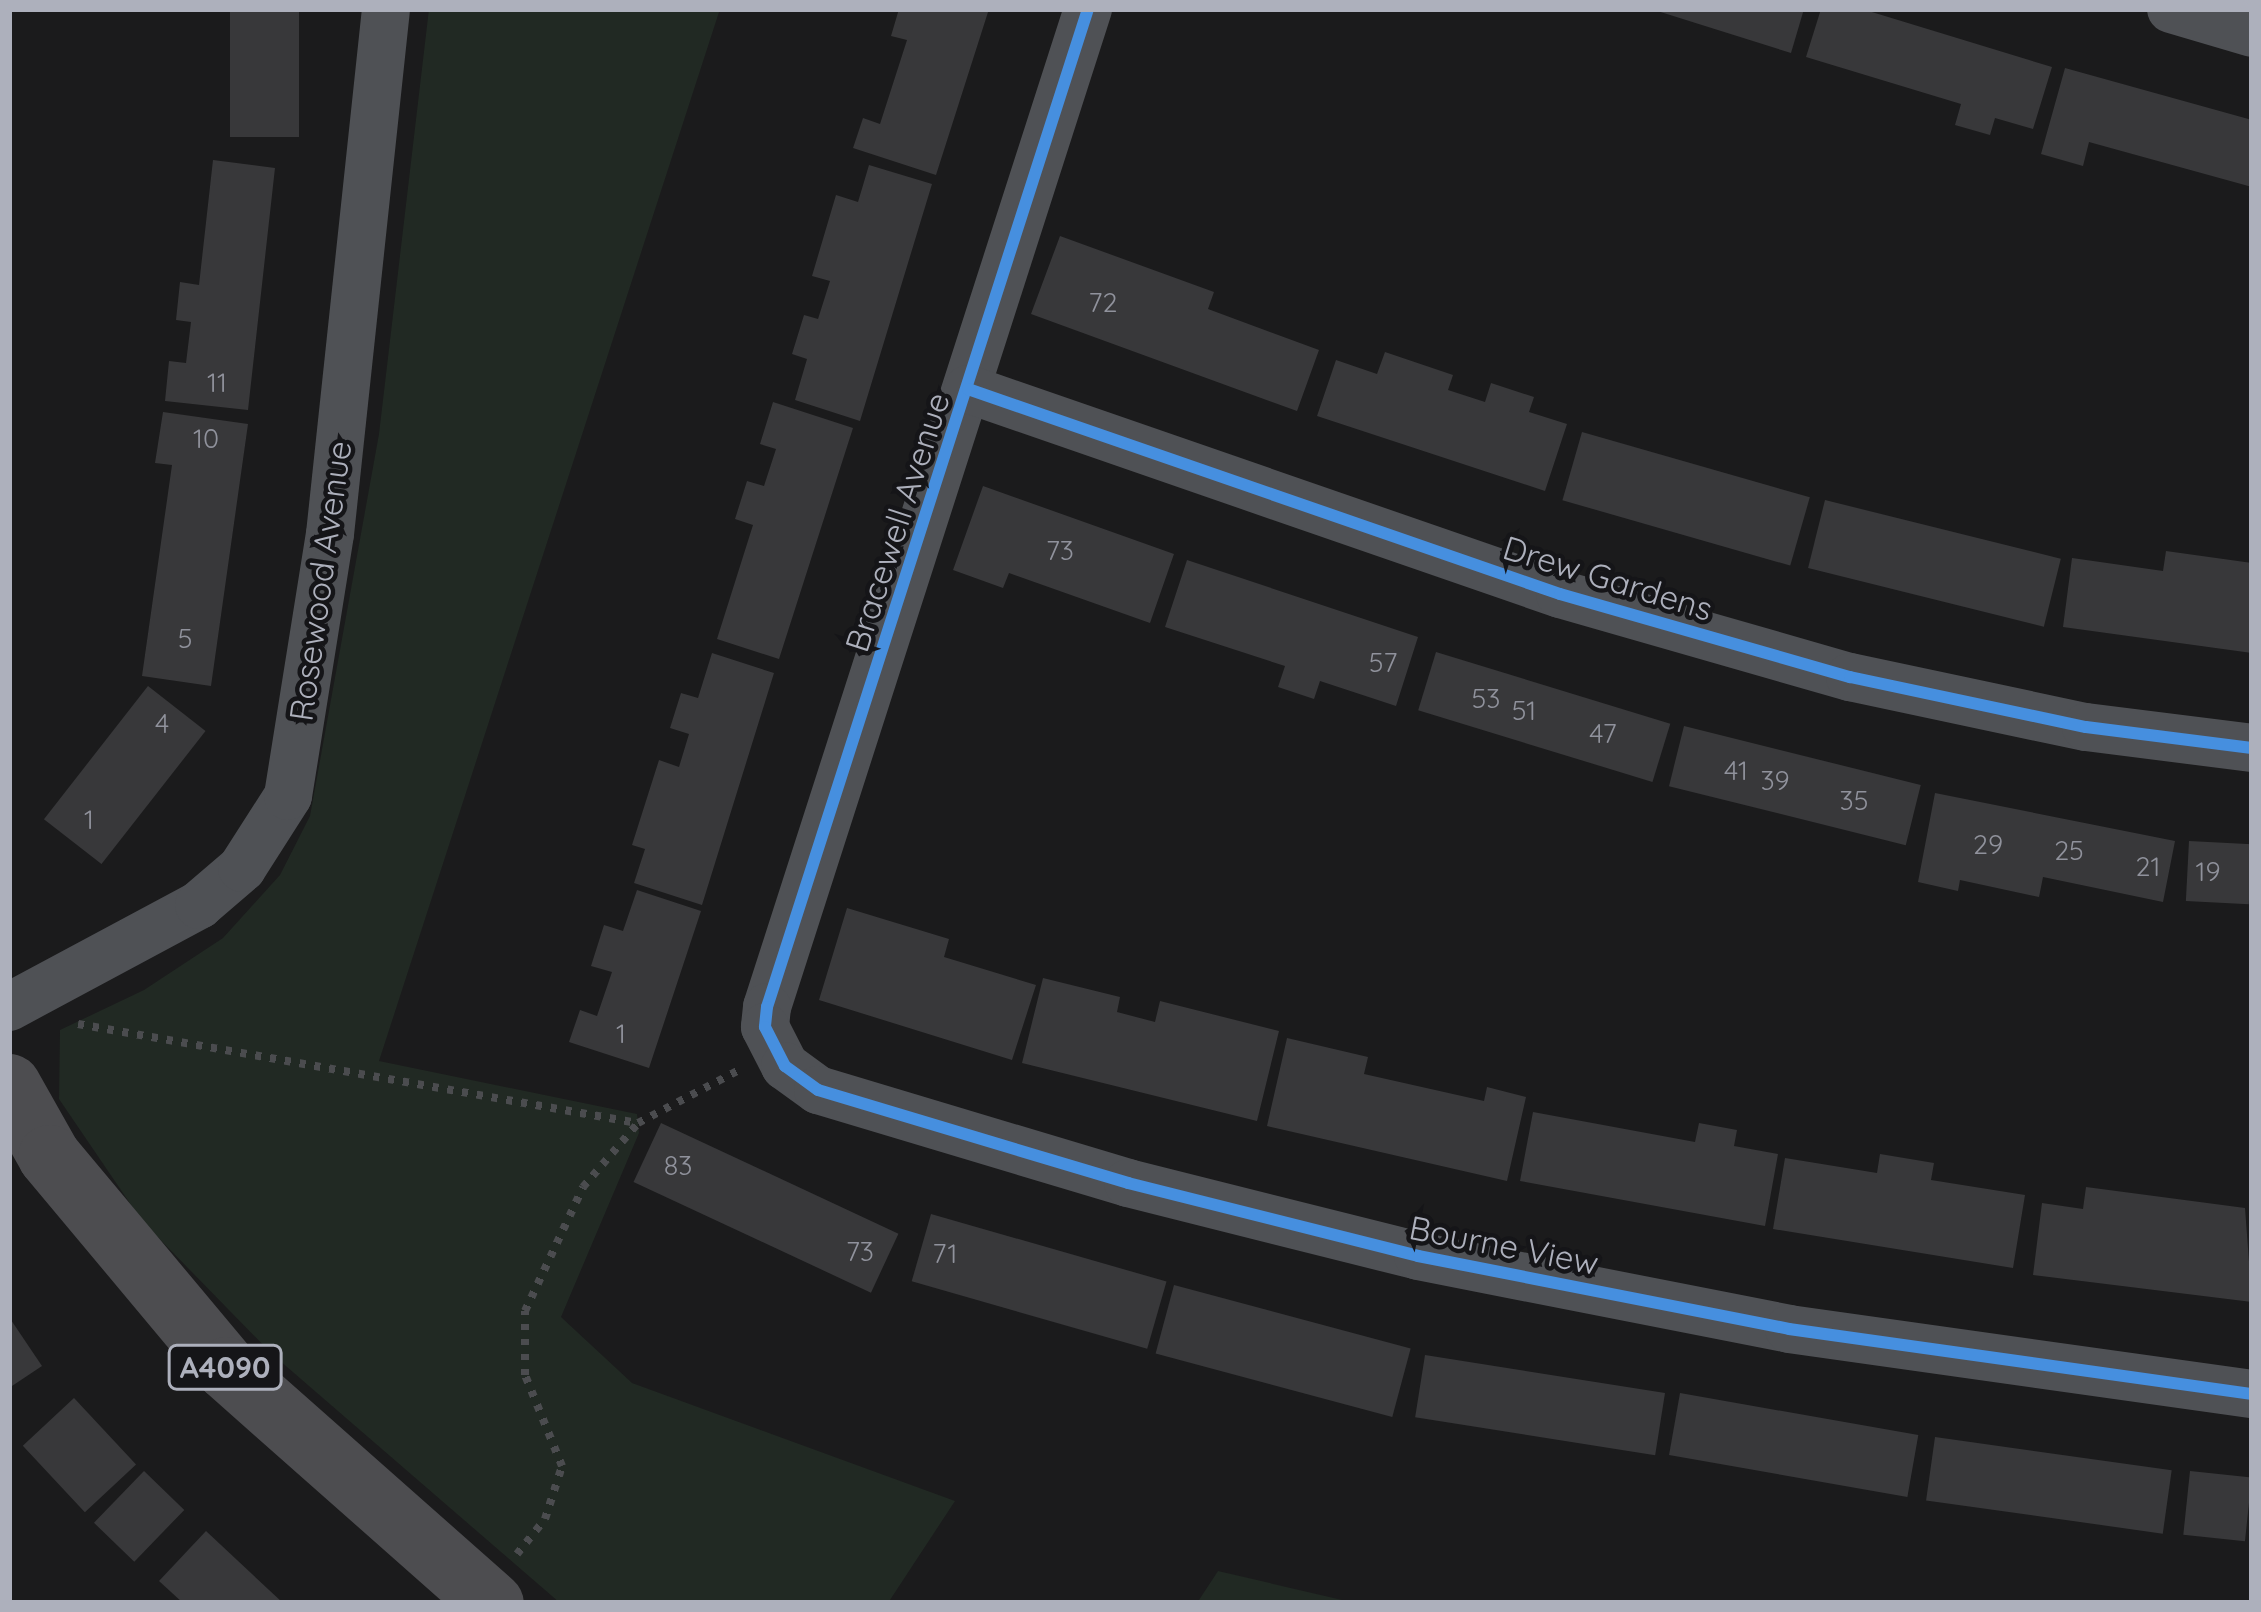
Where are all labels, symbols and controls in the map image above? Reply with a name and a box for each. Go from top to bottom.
house number: 72 [1089,287,1117,319]
house number: 11 [207,367,227,399]
street label: Bracewell Avenue [836,387,958,657]
house number: 10 [193,423,219,455]
street label: Rosewood Avenue [281,438,359,724]
street label: Drew Gardens [1499,527,1717,629]
house number: 73 [1046,535,1074,567]
house number: 5 [178,623,192,655]
house number: 57 [1369,647,1397,679]
house number: 53 [1472,683,1500,715]
house number: 51 [1512,695,1536,727]
house number: 4 [155,708,169,740]
house number: 47 [1589,718,1617,750]
house number: 41 [1724,755,1748,787]
house number: 39 [1760,765,1790,797]
house number: 35 [1840,785,1868,817]
house number: 1 [84,804,94,836]
house number: 29 [1973,829,2003,861]
house number: 25 [2054,835,2084,867]
house number: 21 [2136,851,2160,883]
house number: 19 [2195,856,2221,888]
house number: 1 [616,1018,626,1050]
house number: 83 [664,1150,692,1182]
street label: Bourne View [1406,1207,1602,1283]
house number: 73 [846,1236,874,1268]
house number: 71 [932,1238,958,1270]
road number: A4090 [165,1343,285,1391]

